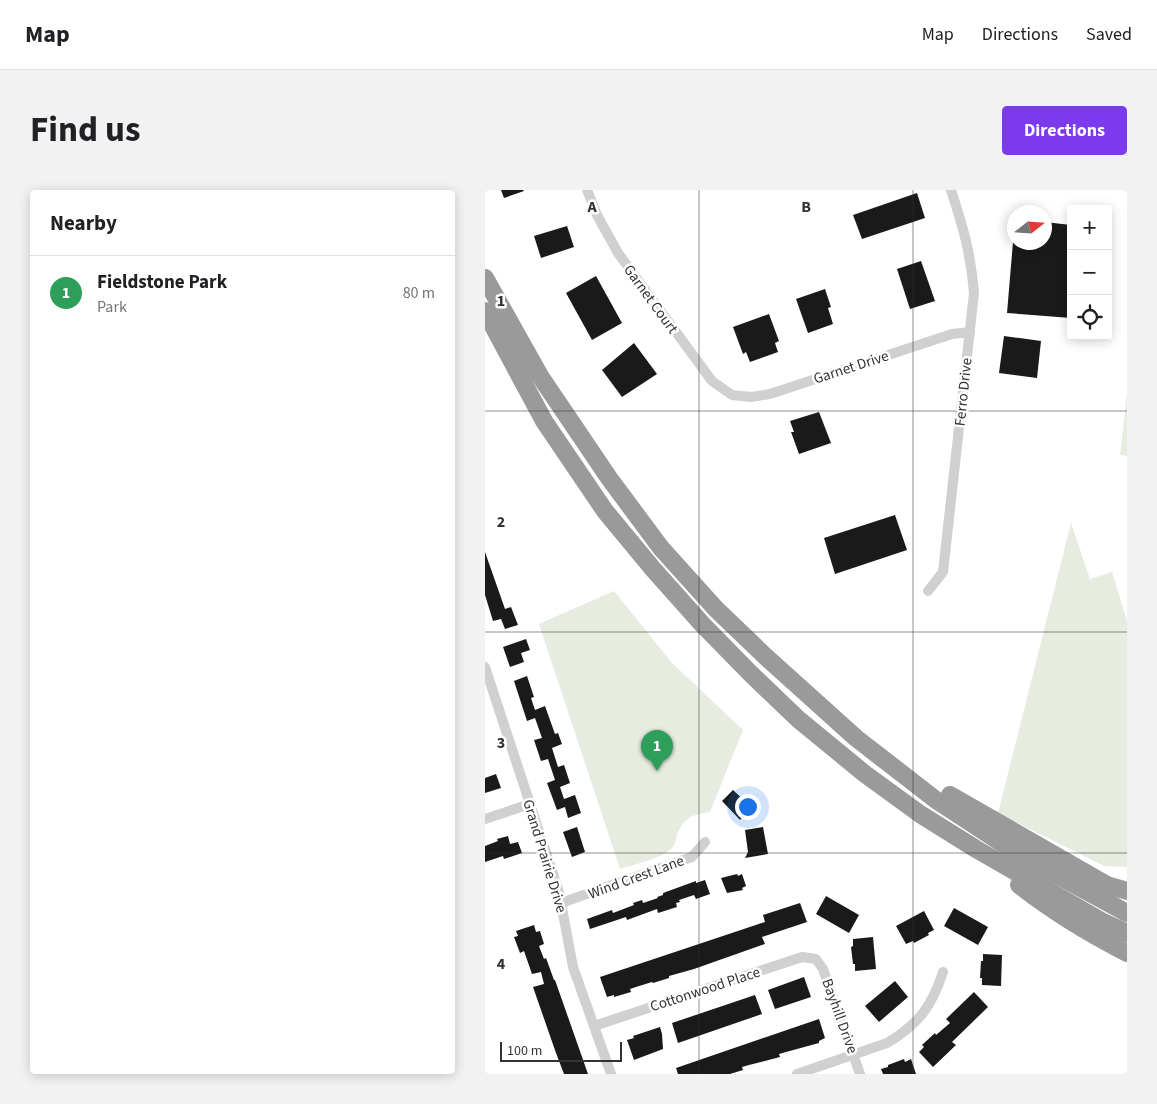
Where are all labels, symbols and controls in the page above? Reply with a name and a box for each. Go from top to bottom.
text: Map [25,17,70,52]
text: Map [922,22,954,47]
text: Directions [982,22,1058,47]
text: Saved [1086,22,1132,47]
text: Find us [30,105,140,155]
button: Directions [1002,106,1127,155]
text: A [586,196,597,218]
text: B [801,196,811,218]
north arrow [1007,205,1052,250]
map controls [1067,205,1112,340]
button: + [1067,205,1112,250]
text: Nearby [50,208,117,238]
button: − [1067,250,1112,295]
street label: Garnet Court [618,260,683,338]
text: Fieldstone Park [97,269,227,296]
text: 1 [62,282,70,304]
text: 80 m [403,282,435,304]
text: 1 [497,290,505,312]
button: locate [1067,295,1112,340]
text: Park [97,296,127,318]
street label: Garnet Drive [811,345,892,390]
street label: Ferro Drive [949,357,978,427]
text: 2 [497,511,505,533]
pin: 1 [641,730,673,771]
text: 3 [497,732,505,754]
your location [735,794,761,820]
street label: Grand Prairie Drive [517,797,572,915]
street label: Wind Crest Lane [585,850,687,905]
text: 4 [497,953,506,975]
street label: Cottonwood Place [647,962,763,1017]
street label: Bayhill Drive [816,976,863,1057]
scale bar [500,1039,623,1062]
text: 100 m [507,1041,542,1061]

